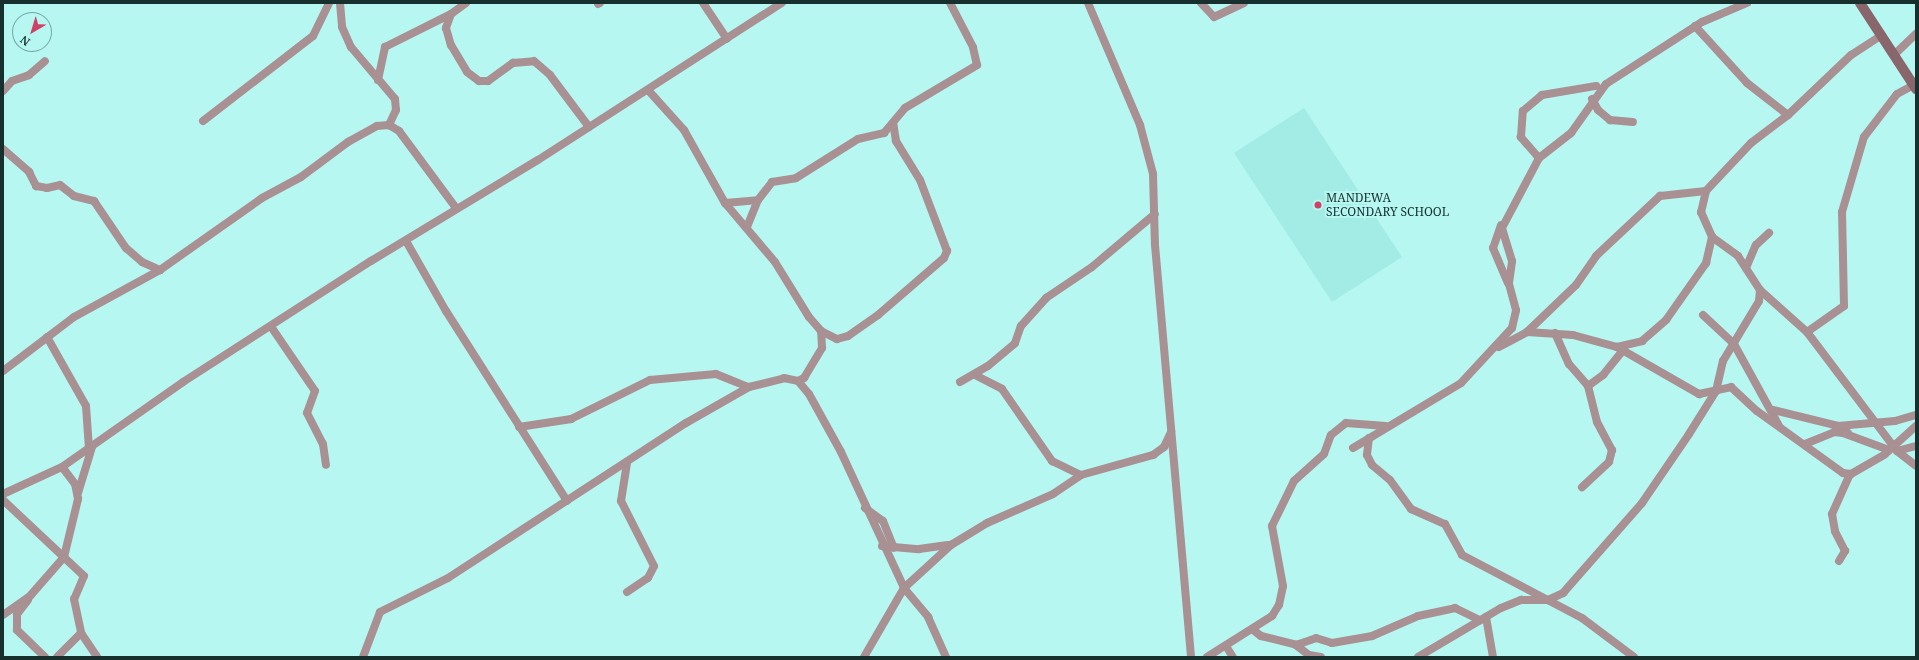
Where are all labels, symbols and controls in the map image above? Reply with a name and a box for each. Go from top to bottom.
north arrow [12,12,52,52]
text: N [17,32,33,50]
place label: MANDEWA SECONDARY SCHOOL [1326,191,1449,219]
marker: MANDEWA SECONDARY SCHOOL [1313,200,1323,210]

